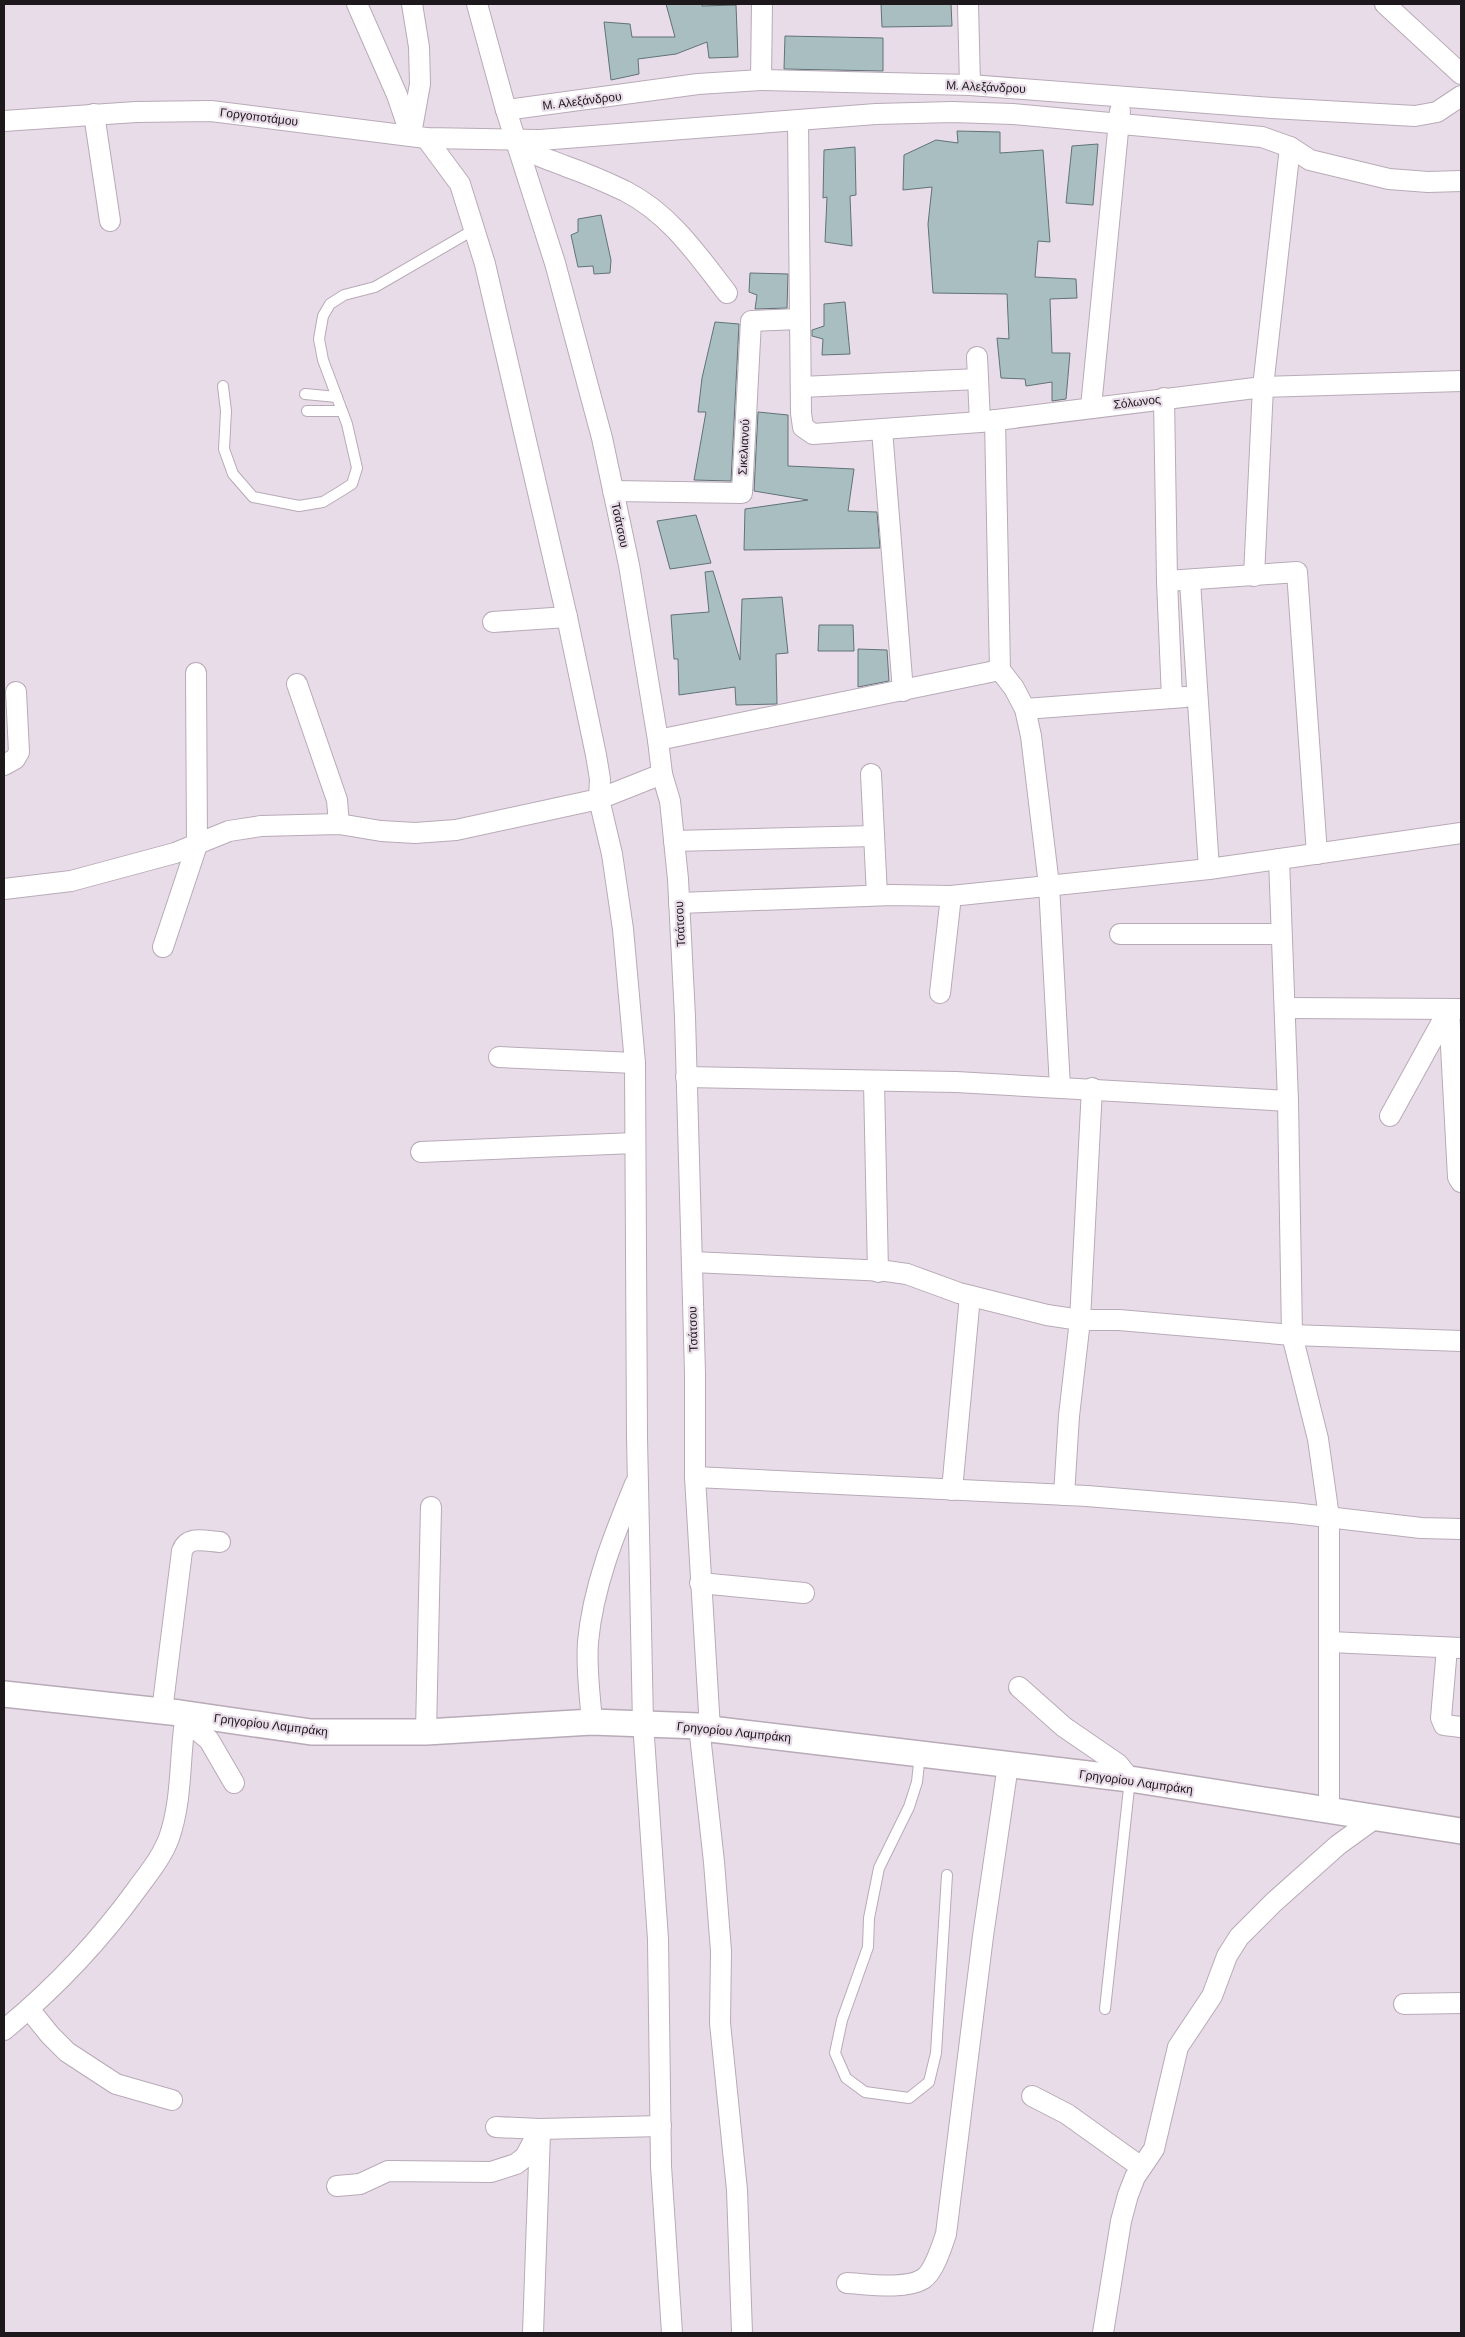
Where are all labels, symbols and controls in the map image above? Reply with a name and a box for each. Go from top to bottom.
street label: Μ. Αλεξάνδρου [946,77,1026,97]
street label: Μ. Αλεξάνδρου [541,88,623,114]
street label: Γοργοποτάμου [219,104,299,130]
street label: Σόλωνος [1112,391,1162,413]
street label: Σικελιανού [735,418,753,476]
street label: Τσάτσου [607,501,633,549]
street label: Τσάτσου [671,901,689,947]
street label: Τσάτσου [684,1306,702,1352]
street label: Γρηγορίου Λαμπράκη [213,1710,329,1740]
street label: Γρηγορίου Λαμπράκη [676,1718,792,1746]
street label: Γρηγορίου Λαμπράκη [1078,1766,1194,1798]

